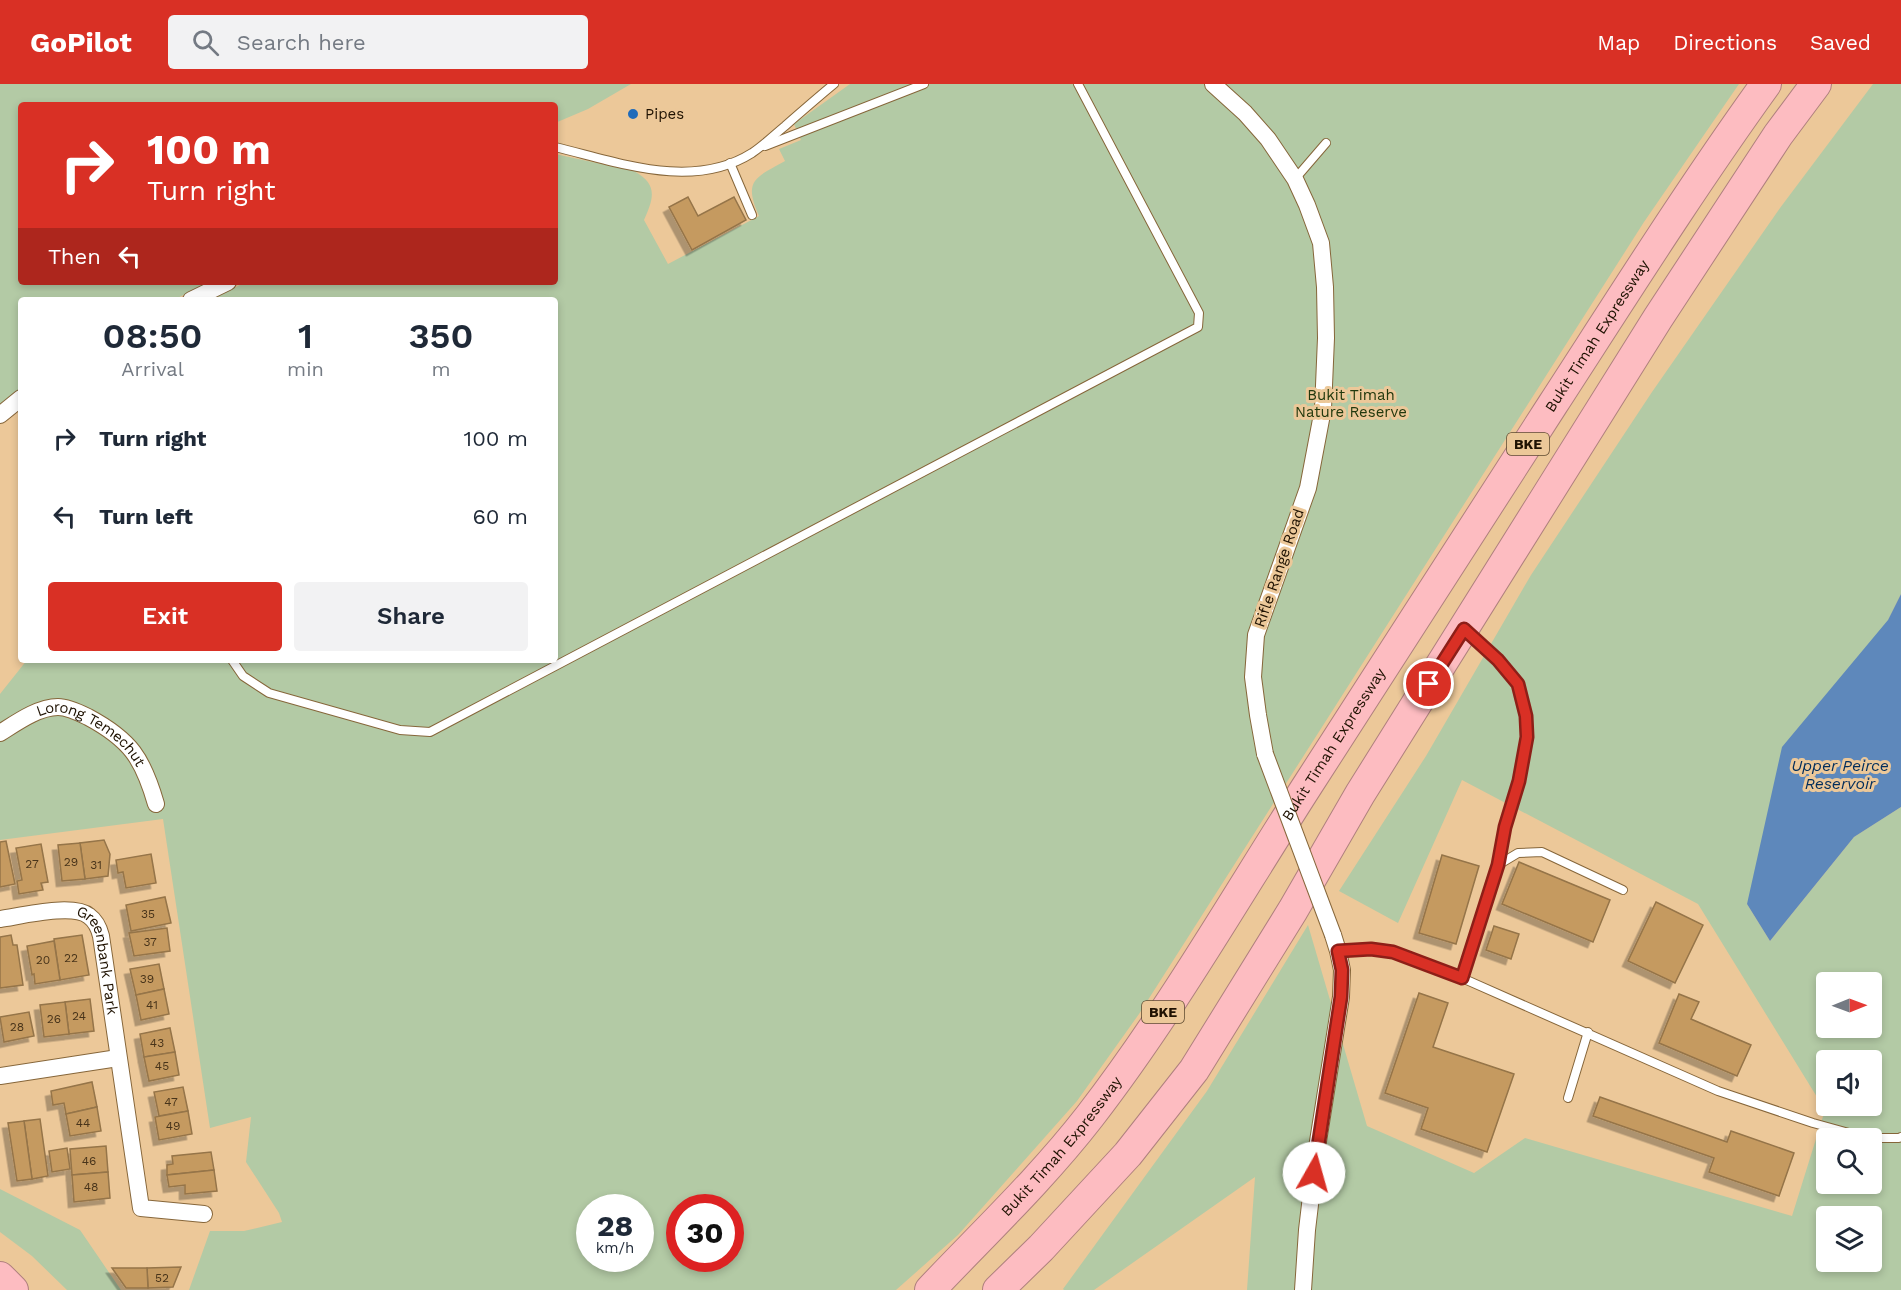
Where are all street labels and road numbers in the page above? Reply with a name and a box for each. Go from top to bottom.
street label: Bukit Timah Expressway [1541,256,1653,415]
road number: BKE [1507,433,1549,455]
street label: Rifle Range Road [1250,506,1308,630]
street label: Bukit Timah Expressway [1278,664,1389,824]
street label: Lorong Temechut [34,698,150,770]
street label: Greenbank Park [75,902,122,1017]
road number: BKE [1142,1001,1184,1023]
street label: Bukit Timah Expressway [997,1073,1126,1220]

